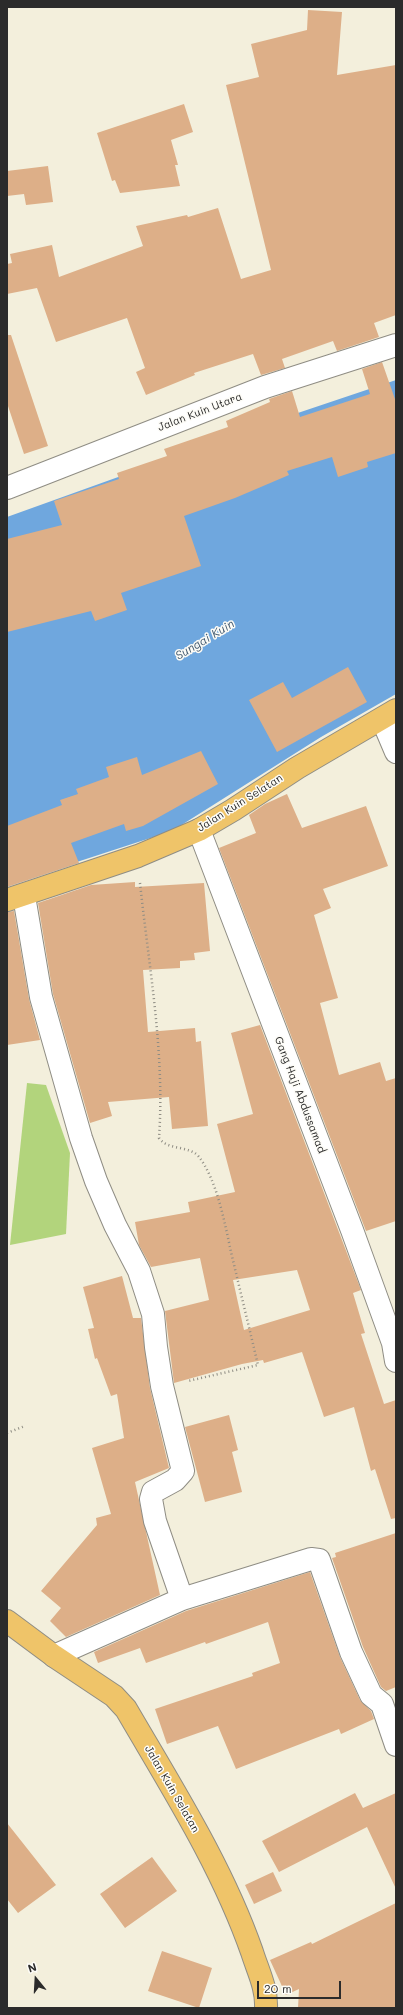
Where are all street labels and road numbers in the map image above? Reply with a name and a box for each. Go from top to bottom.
street label: Jalan Kuin Utara [156,390,244,434]
street label: Jalan Kuin Selatan [195,771,285,835]
street label: Gang Haji Abdussamad [272,1035,328,1155]
street label: Jalan Kuin Selatan [142,1743,202,1835]

